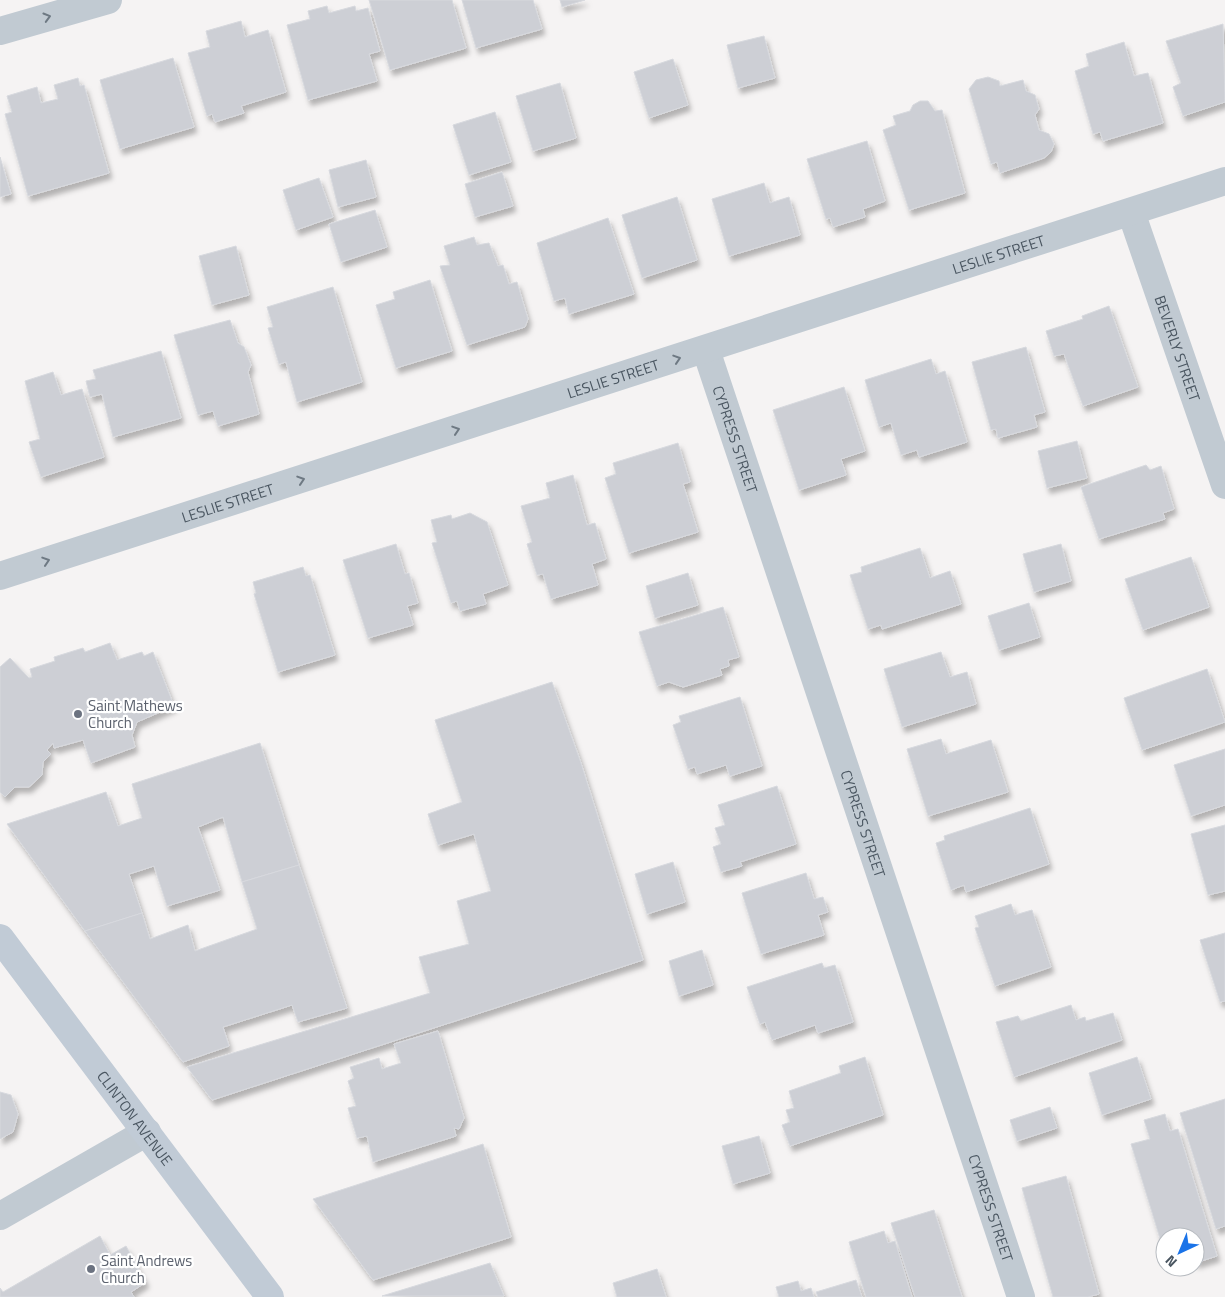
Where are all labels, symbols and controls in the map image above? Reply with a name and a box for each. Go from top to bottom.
one-way arrow [42,13,50,23]
street label: LESLIE STREET [949,228,1048,280]
street label: BEVERLY STREET [1149,292,1207,404]
street label: LESLIE STREET [564,353,662,404]
one-way arrow [673,355,681,365]
street label: CYPRESS STREET [707,382,764,496]
one-way arrow [451,426,460,436]
one-way arrow [297,475,305,485]
street label: LESLIE STREET [178,477,277,528]
one-way arrow [42,557,50,567]
place label: Saint Mathews Church [88,694,183,734]
marker: Saint Mathews Church [72,708,84,720]
street label: CYPRESS STREET [835,767,892,880]
street label: CLINTON AVENUE [92,1065,179,1170]
street label: CYPRESS STREET [963,1151,1020,1265]
north arrow [1155,1227,1205,1277]
place label: Saint Andrews Church [101,1249,192,1289]
text: N [1160,1251,1181,1273]
marker: Saint Andrews Church [85,1263,97,1275]

